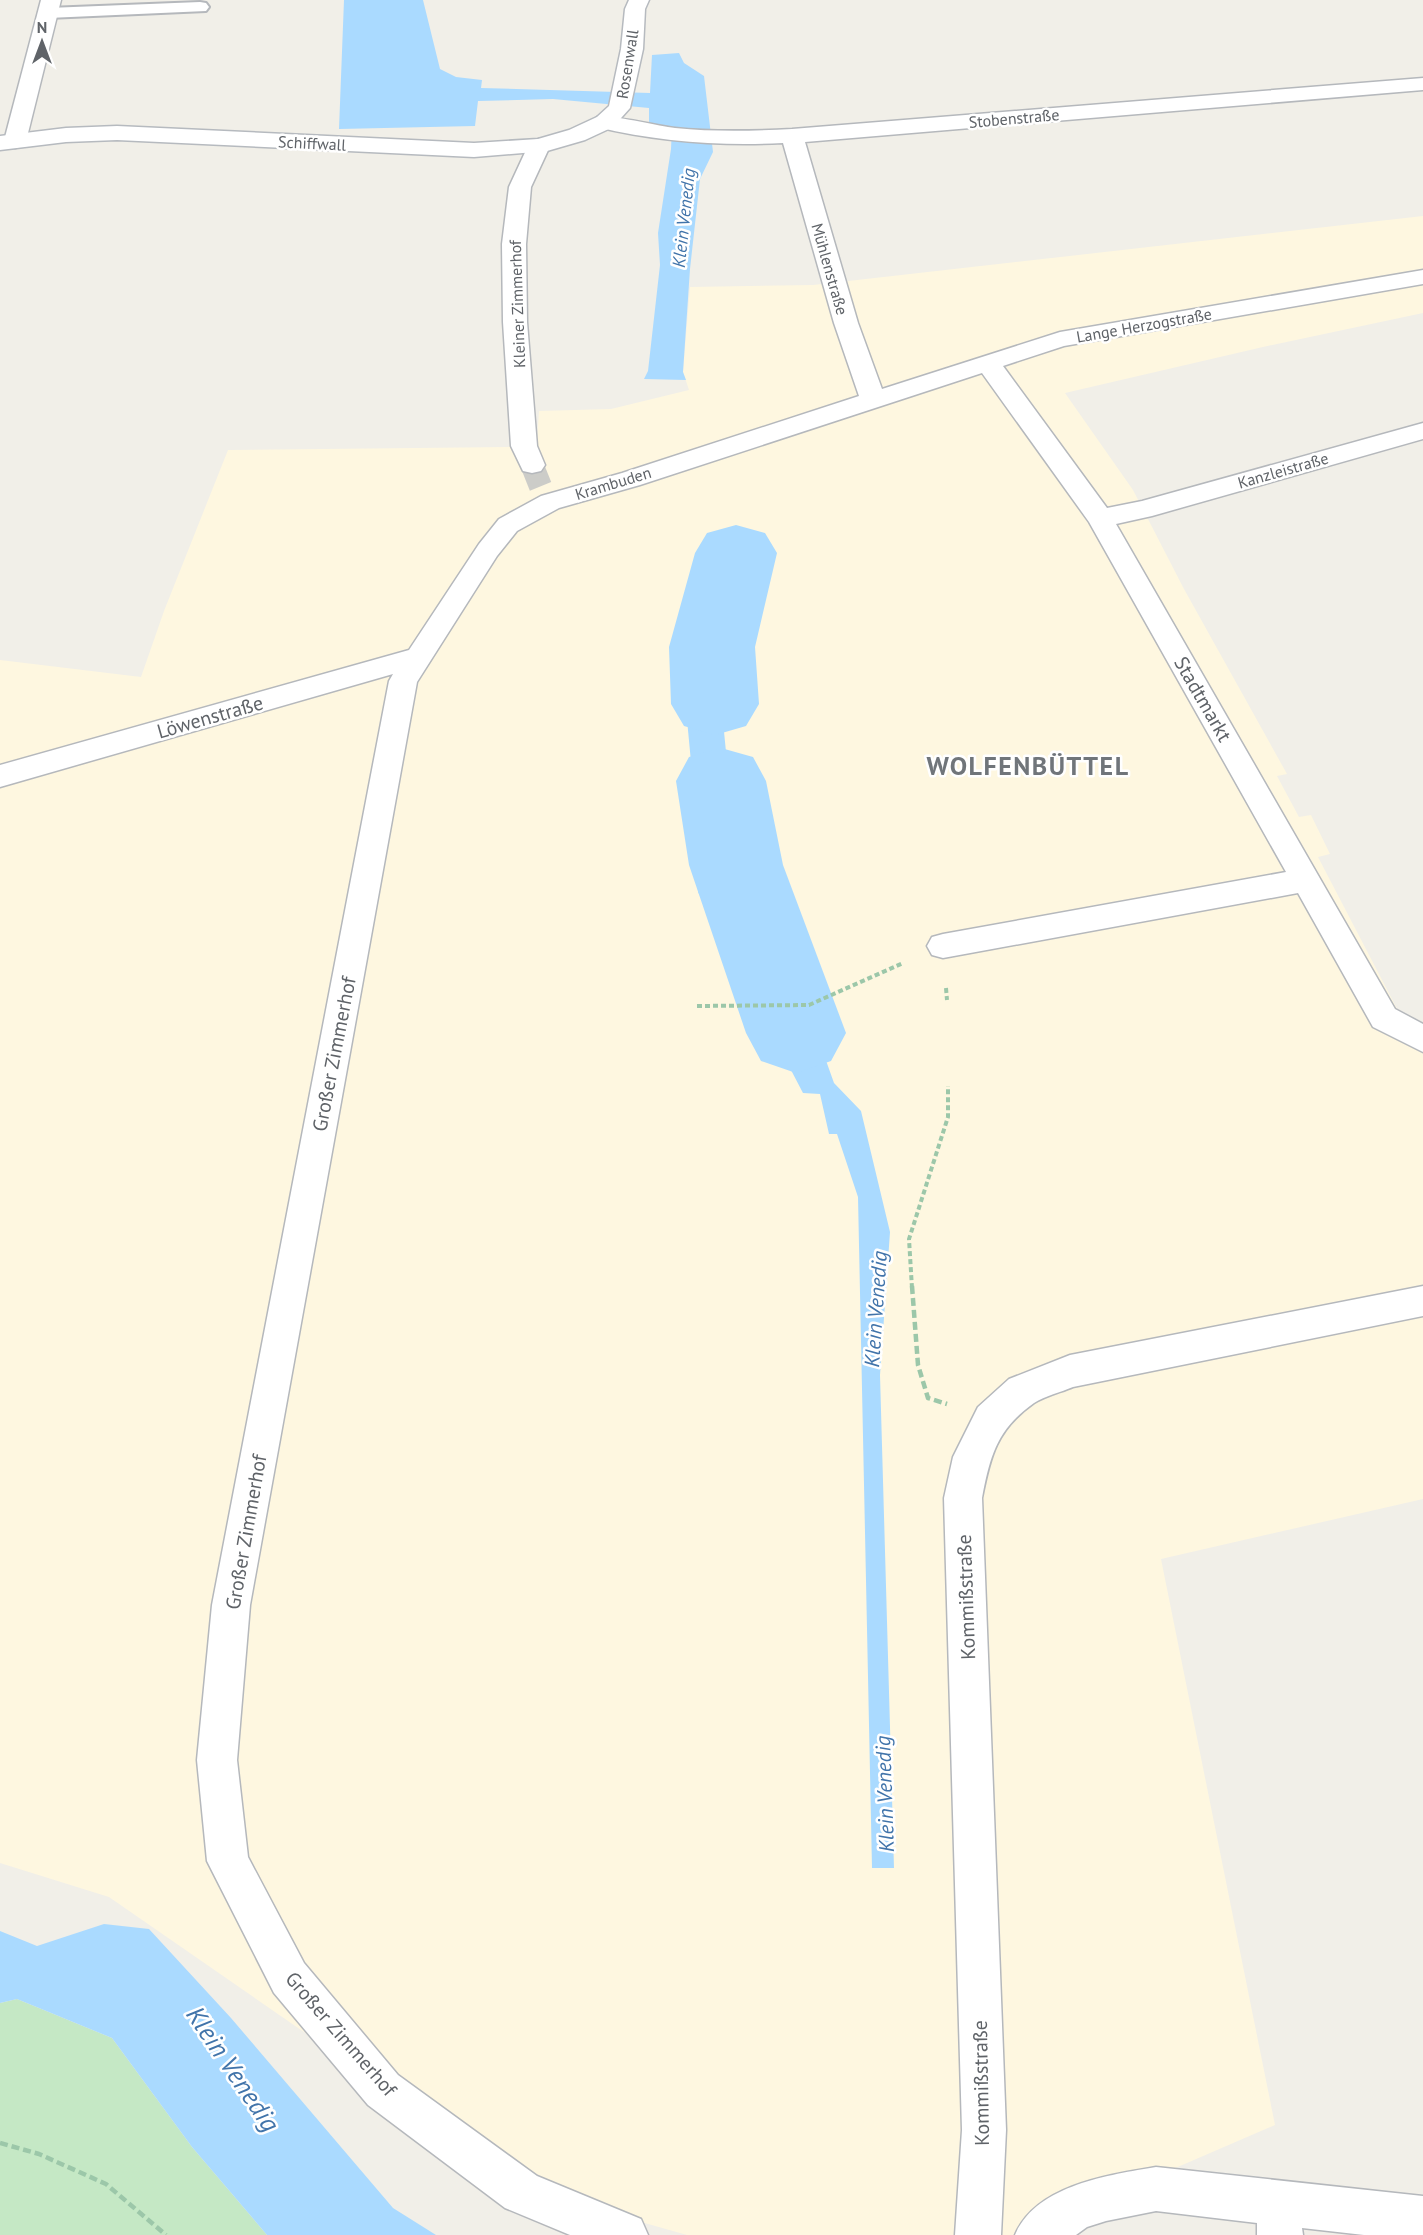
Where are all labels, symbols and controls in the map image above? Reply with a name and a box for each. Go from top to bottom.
north arrow [12,12,72,72]
text: N [37,17,47,37]
street label: Rosenwall [612,28,642,100]
street label: Stobenstraße [968,104,1060,132]
street label: Schiffwall [278,131,347,155]
water label: Klein Venedig [667,167,700,269]
street label: Mühlenstraße [807,221,853,317]
street label: Kleiner Zimmerhof [505,239,529,368]
street label: Lange Herzogstraße [1075,303,1213,347]
street label: Kanzleistraße [1235,448,1331,492]
street label: Krambuden [573,462,653,504]
street label: Stadtmarkt [1168,652,1238,746]
street label: Löwenstraße [154,689,266,745]
district label: WOLFENBÜTTEL [927,749,1130,782]
street label: Großer Zimmerhof [306,973,362,1134]
water label: Klein Venedig [858,1249,893,1368]
street label: Großer Zimmerhof [220,1451,273,1612]
street label: Kommißstraße [951,1534,981,1660]
water label: Klein Venedig [869,1735,900,1853]
street label: Großer Zimmerhof [280,1966,403,2103]
water label: Klein Venedig [179,2000,287,2138]
street label: Kommißstraße [967,2020,995,2146]

